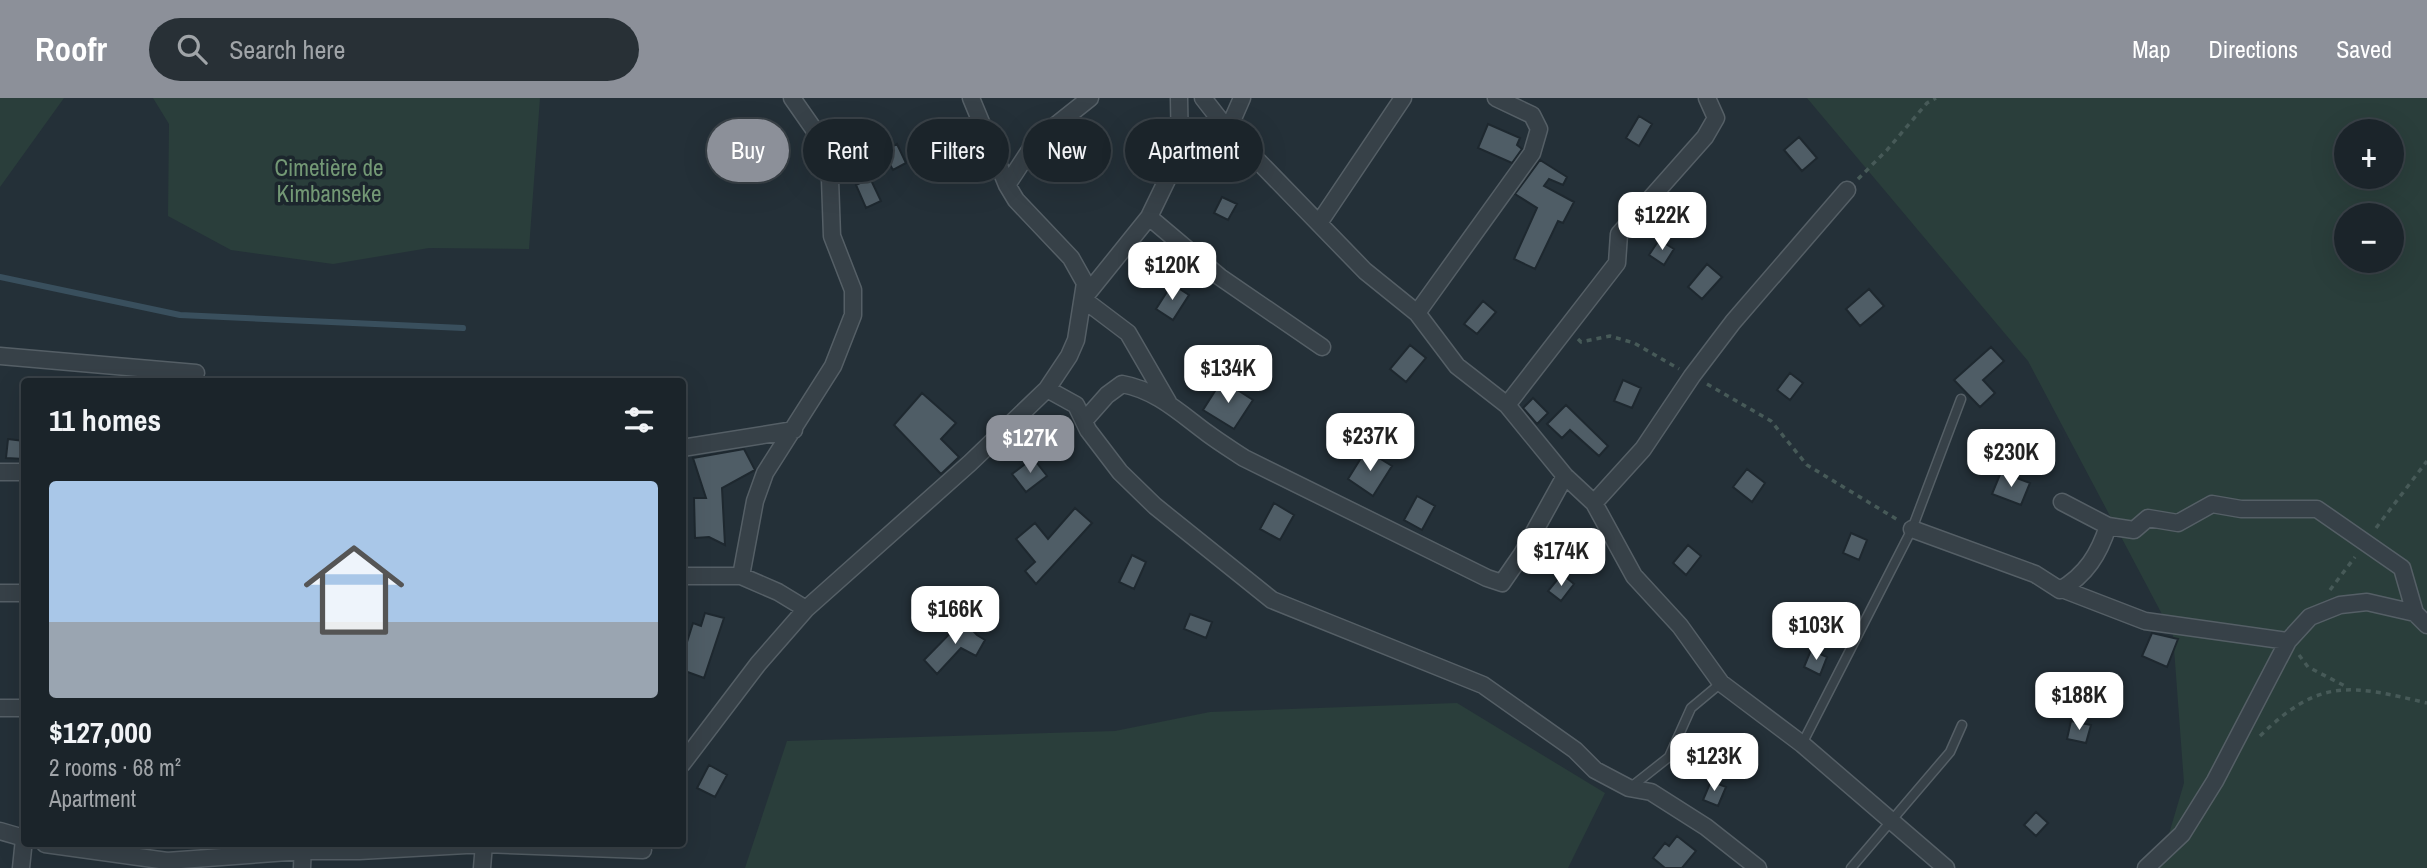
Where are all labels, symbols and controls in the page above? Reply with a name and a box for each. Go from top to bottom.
search box [149,18,639,81]
text: Roofr [35,27,107,71]
icon: search [173,30,211,68]
text: Search here [229,32,345,67]
text: Map [2132,33,2170,65]
text: Directions [2208,33,2298,65]
text: Saved [2336,33,2392,65]
chip: Buy [707,119,789,182]
chip: Rent [803,119,893,182]
chip: Filters [907,119,1009,182]
chip: New [1023,119,1111,182]
chip: Apartment [1125,119,1263,182]
map controls [2334,119,2404,273]
button: + [2334,119,2404,189]
park label: Cimetière de Kimbanseke [274,152,384,209]
pin: $122K [1613,192,1711,252]
text: $122K [1634,199,1690,230]
button: − [2334,203,2404,273]
pin: $120K [1123,242,1221,302]
text: $120K [1144,249,1200,280]
pin: $134K [1179,345,1277,405]
text: $134K [1200,352,1256,383]
text: 11 homes [49,400,161,440]
icon: filters [620,401,658,439]
pin: $237K [1321,414,1419,473]
pin: $127K [981,416,1079,475]
text: $237K [1342,420,1398,451]
text: $127K [1002,422,1058,453]
pin: $230K [1962,430,2060,489]
text: $230K [1983,436,2039,467]
icon: home [291,527,417,653]
pin: $174K [1512,528,1610,588]
text: $174K [1533,535,1589,566]
pin: $166K [906,587,1004,646]
text: $166K [927,593,983,624]
pin: $103K [1767,602,1865,662]
text: $103K [1788,609,1844,640]
pin: $188K [2030,672,2128,732]
text: $188K [2051,679,2107,710]
text: $127,000 [49,712,152,752]
pin: $123K [1665,734,1763,793]
text: $123K [1686,740,1742,771]
text: 2 rooms · 68 m² [49,752,181,783]
text: Apartment [49,783,136,814]

